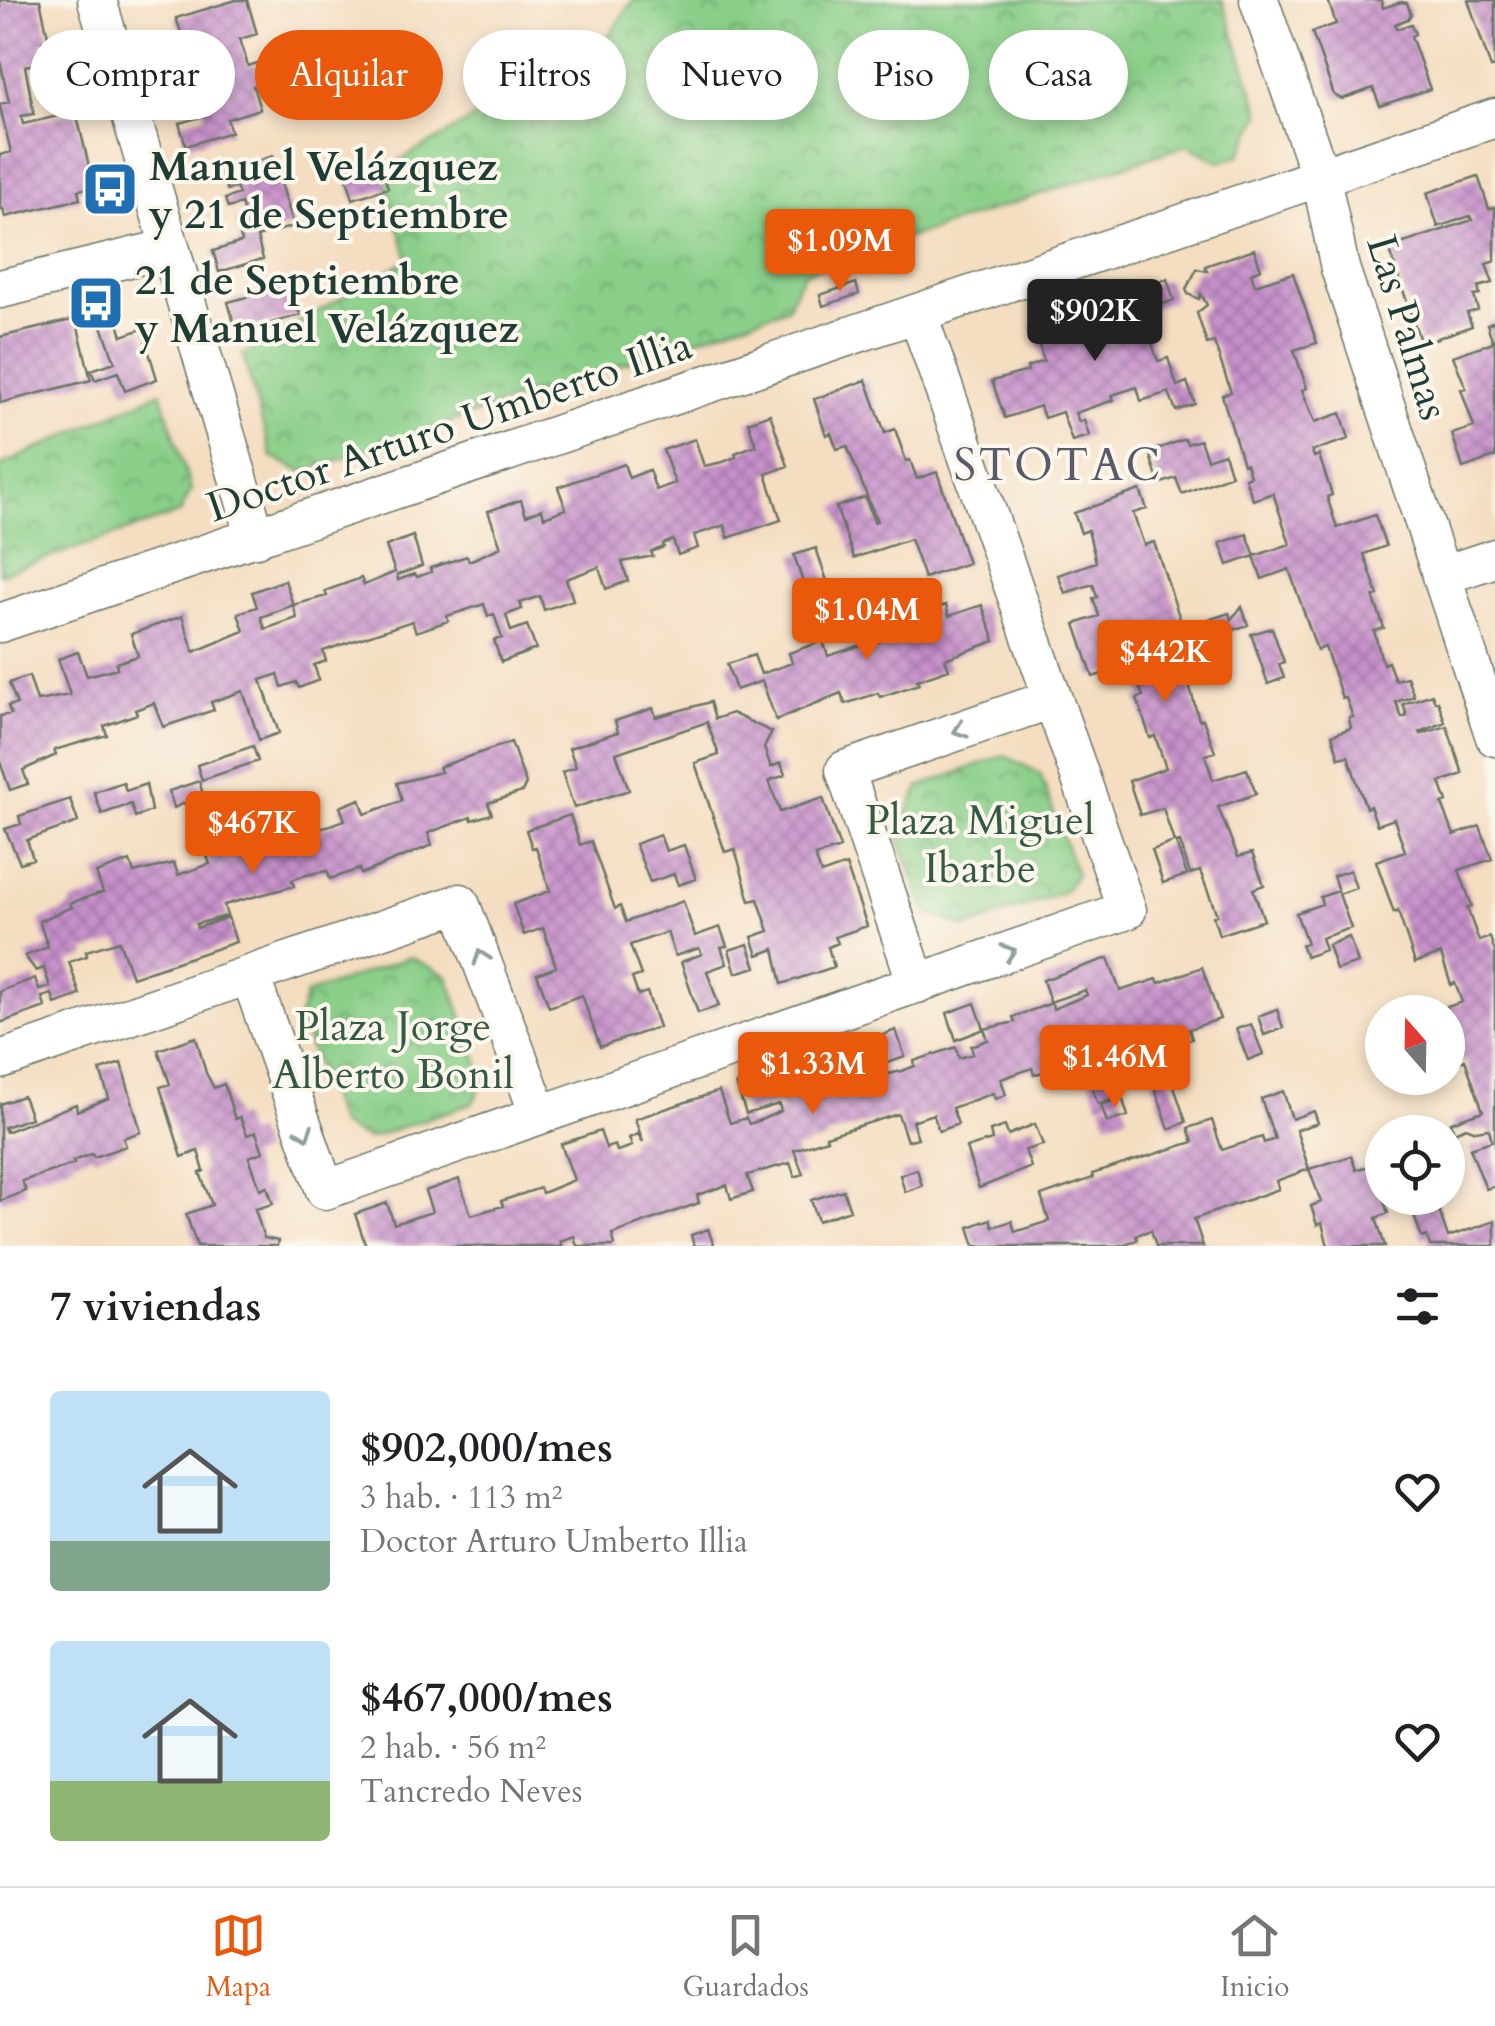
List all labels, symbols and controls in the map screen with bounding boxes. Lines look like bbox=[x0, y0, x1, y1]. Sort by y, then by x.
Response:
chip: Comprar bbox=[30, 30, 235, 120]
chip: Alquilar bbox=[255, 30, 443, 120]
chip: Filtros bbox=[463, 30, 626, 120]
chip: Nuevo bbox=[646, 30, 818, 120]
chip: Piso bbox=[838, 30, 969, 120]
chip: Casa bbox=[989, 30, 1128, 120]
place label: Manuel Velázquez y 21 de Septiembre bbox=[148, 138, 509, 243]
bus stop icon: Manuel Velázquez y 21 de Septiembre bbox=[80, 159, 140, 219]
pin: $1.09M bbox=[759, 209, 921, 294]
text: $1.09M bbox=[787, 219, 893, 263]
street label: Las Palmas bbox=[1352, 228, 1463, 427]
place label: 21 de Septiembre y Manuel Velázquez bbox=[134, 252, 520, 357]
bus stop icon: 21 de Septiembre y Manuel Velázquez bbox=[66, 273, 126, 333]
pin: $902K bbox=[1025, 279, 1165, 364]
text: $902K bbox=[1049, 289, 1141, 333]
street label: Doctor Arturo Umberto Illia bbox=[200, 317, 699, 536]
district label: STOTAC bbox=[954, 435, 1162, 496]
pin: $1.04M bbox=[786, 578, 948, 663]
text: $1.04M bbox=[814, 588, 920, 632]
pin: $442K bbox=[1095, 620, 1235, 705]
text: $442K bbox=[1119, 630, 1211, 674]
one-way arrow bbox=[953, 719, 970, 739]
pin: $467K bbox=[183, 791, 323, 876]
park label: Plaza Miguel Ibarbe bbox=[865, 792, 1095, 897]
text: $467K bbox=[207, 801, 299, 845]
one-way arrow bbox=[999, 943, 1016, 963]
one-way arrow bbox=[472, 950, 493, 967]
north arrow bbox=[1365, 995, 1465, 1095]
map controls bbox=[1365, 995, 1465, 1215]
park label: Plaza Jorge Alberto Bonil bbox=[272, 998, 514, 1103]
pin: $1.46M bbox=[1034, 1025, 1196, 1110]
pin: $1.33M bbox=[732, 1032, 894, 1117]
text: $1.46M bbox=[1062, 1035, 1168, 1079]
text: $1.33M bbox=[760, 1042, 866, 1086]
button: locate bbox=[1365, 1115, 1465, 1215]
one-way arrow bbox=[294, 1124, 314, 1141]
text: 7 viviendas bbox=[50, 1278, 261, 1335]
icon: filters bbox=[1390, 1279, 1445, 1334]
text: $902,000/mes bbox=[360, 1419, 613, 1476]
icon: home bbox=[130, 1431, 250, 1551]
icon: heart bbox=[1390, 1464, 1445, 1519]
text: 3 hab. · 113 m² bbox=[360, 1476, 563, 1520]
text: Doctor Arturo Umberto Illia bbox=[360, 1520, 748, 1564]
text: $467,000/mes bbox=[360, 1669, 613, 1726]
icon: home bbox=[130, 1681, 250, 1801]
icon: heart bbox=[1390, 1714, 1445, 1769]
text: 2 hab. · 56 m² bbox=[360, 1726, 546, 1770]
text: Tancredo Neves bbox=[360, 1770, 582, 1814]
tab: Mapa bbox=[206, 1908, 271, 2006]
tab: Guardados bbox=[683, 1908, 809, 2006]
tab: Inicio bbox=[1220, 1908, 1289, 2006]

